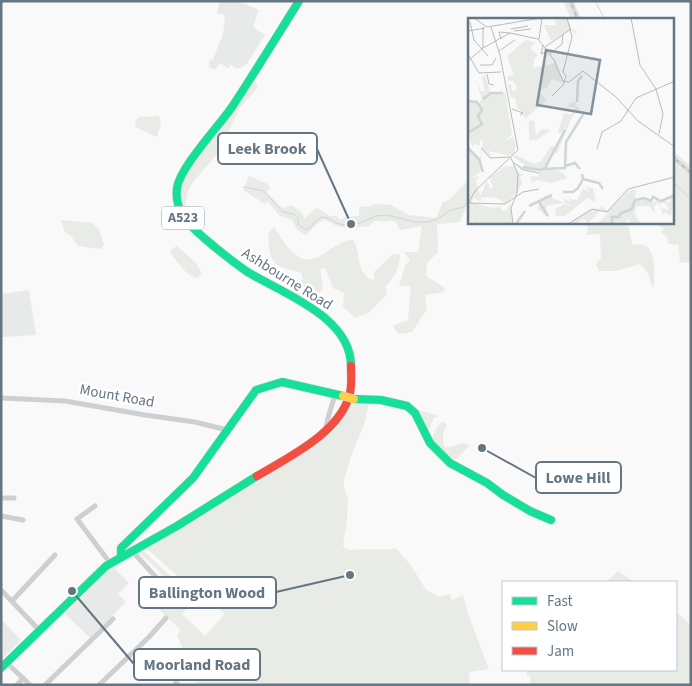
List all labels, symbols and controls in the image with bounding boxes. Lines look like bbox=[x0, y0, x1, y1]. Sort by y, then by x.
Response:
inset map bbox=[468, 18, 674, 224]
callout: Leek Brook bbox=[218, 133, 317, 164]
text: Leek Brook bbox=[227, 138, 307, 160]
road number: A523 bbox=[162, 207, 204, 230]
street label: Ashbourne Road bbox=[238, 243, 336, 315]
street label: Mount Road bbox=[78, 379, 156, 413]
callout: Lowe Hill bbox=[536, 462, 621, 493]
text: Lowe Hill bbox=[546, 467, 611, 489]
callout: Ballington Wood bbox=[139, 577, 276, 608]
legend bbox=[502, 581, 677, 671]
text: Ballington Wood bbox=[149, 582, 265, 604]
text: Fast bbox=[547, 591, 573, 612]
text: Slow bbox=[547, 616, 578, 637]
text: Jam bbox=[547, 641, 574, 662]
callout: Moorland Road bbox=[134, 649, 260, 680]
text: Moorland Road bbox=[144, 654, 250, 676]

